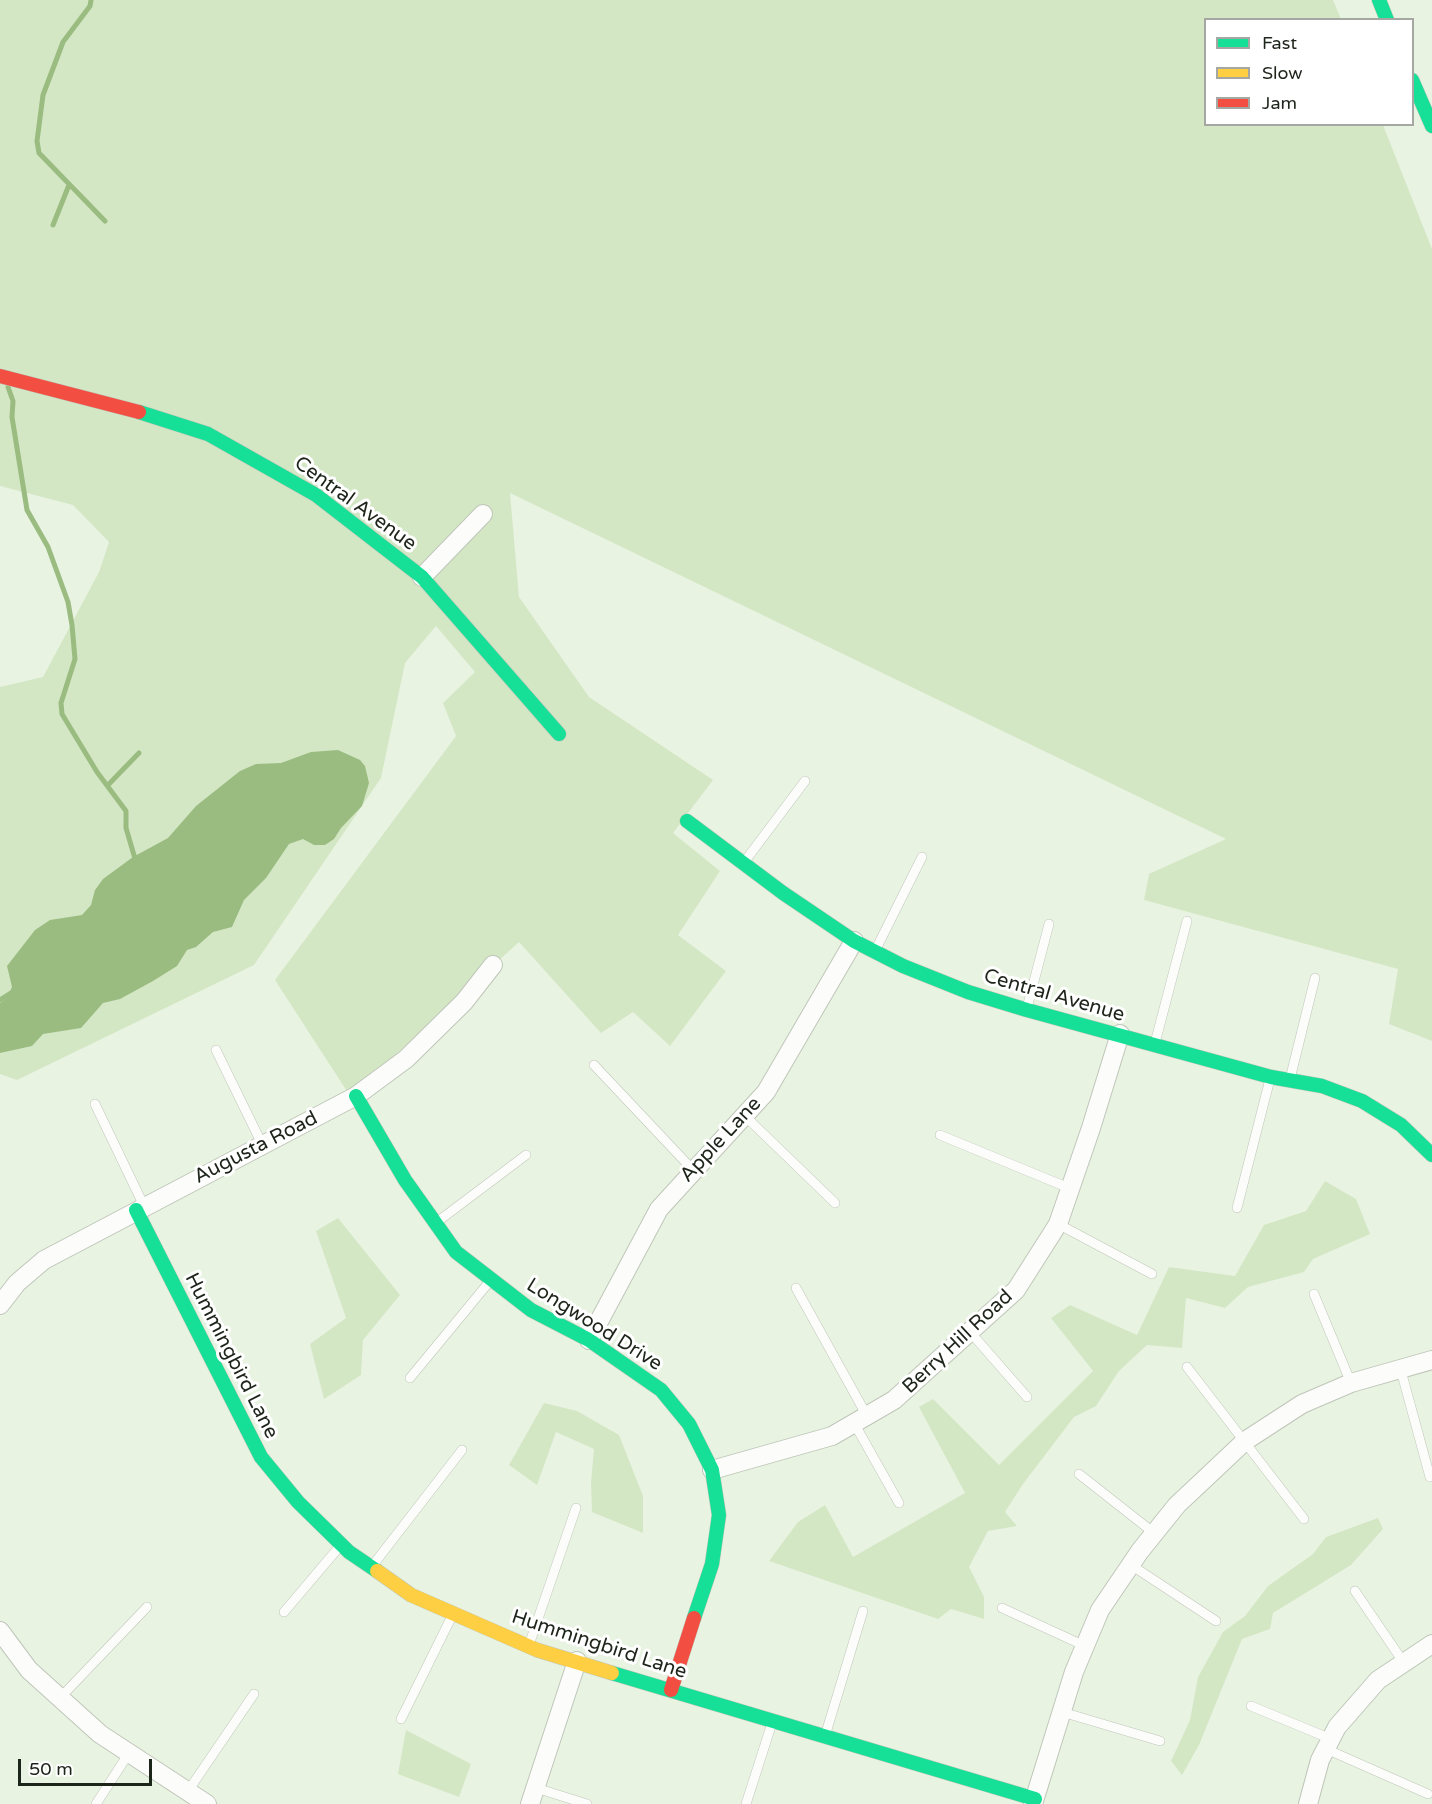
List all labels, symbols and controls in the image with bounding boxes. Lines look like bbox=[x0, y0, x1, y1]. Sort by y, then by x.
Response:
legend bbox=[1204, 18, 1414, 126]
text: Fast bbox=[1262, 32, 1297, 54]
text: Slow bbox=[1262, 62, 1303, 84]
text: Jam bbox=[1262, 92, 1297, 114]
street label: Central Avenue bbox=[289, 452, 421, 556]
street label: Central Avenue bbox=[981, 964, 1127, 1028]
street label: Apple Lane bbox=[675, 1092, 767, 1188]
street label: Augusta Road bbox=[190, 1107, 322, 1189]
street label: Hummingbird Lane bbox=[179, 1269, 283, 1443]
street label: Longwood Drive bbox=[522, 1274, 666, 1376]
street label: Berry Hill Road bbox=[898, 1285, 1018, 1399]
street label: Hummingbird Lane bbox=[508, 1605, 690, 1685]
scale bar bbox=[21, 1747, 154, 1785]
text: 50 m bbox=[29, 1758, 73, 1780]

